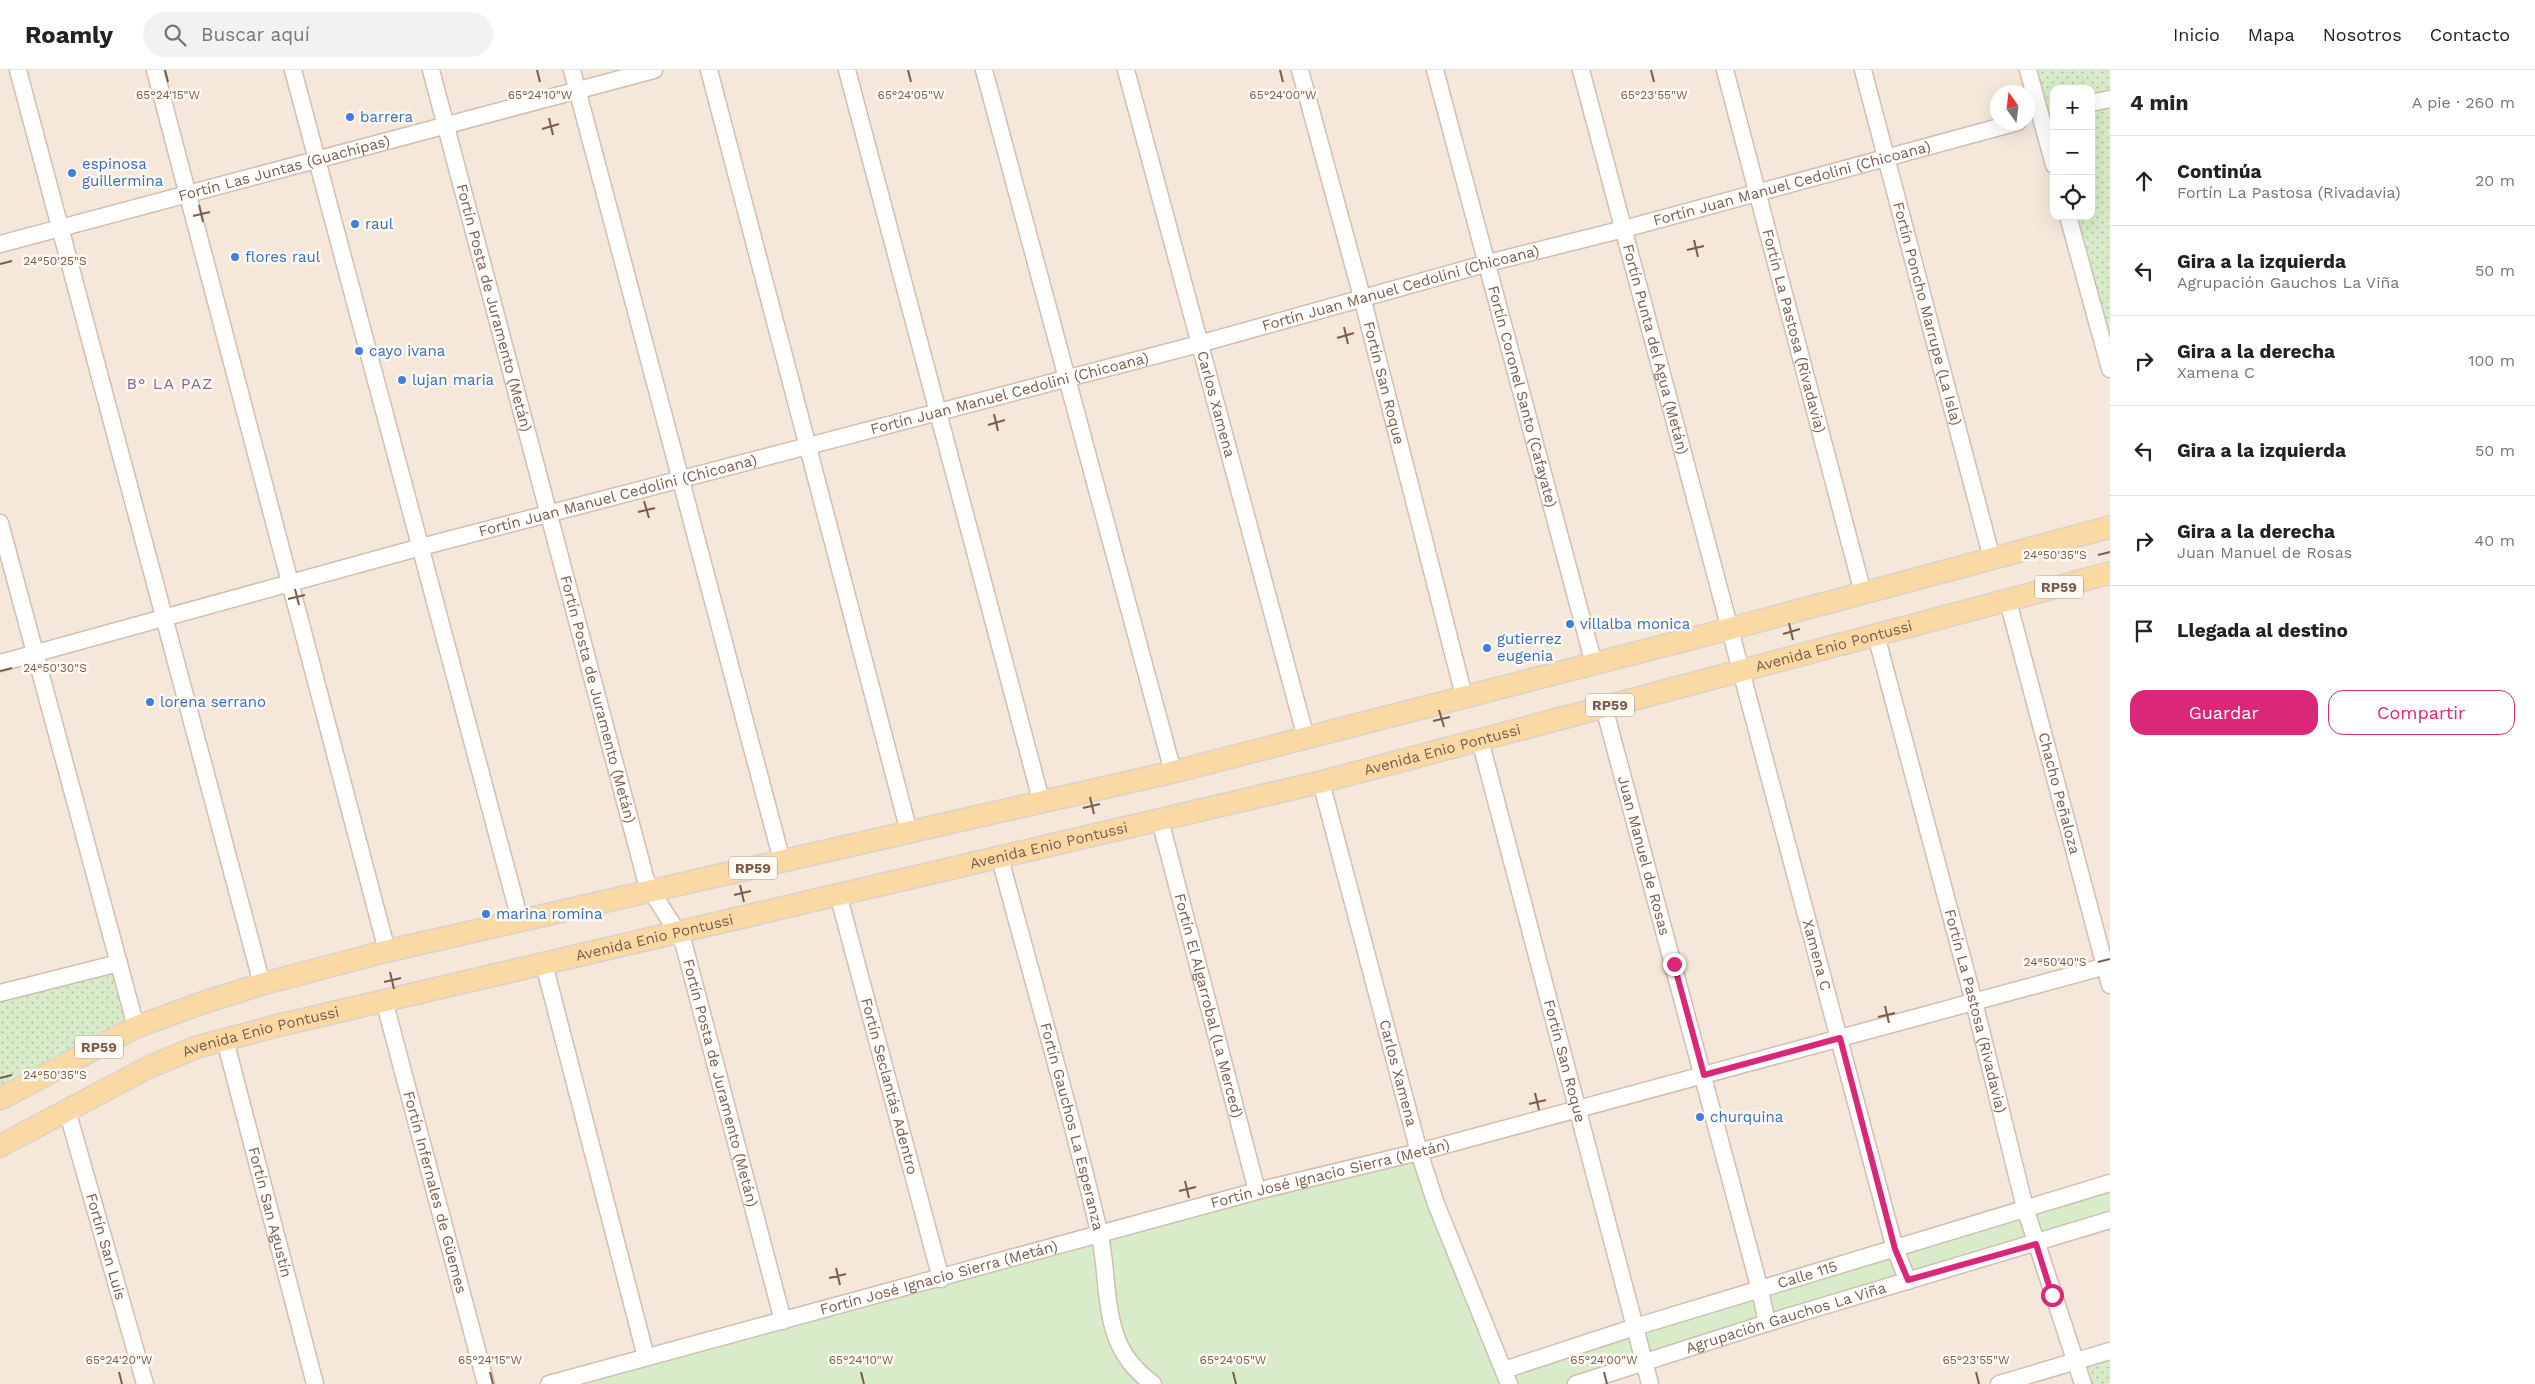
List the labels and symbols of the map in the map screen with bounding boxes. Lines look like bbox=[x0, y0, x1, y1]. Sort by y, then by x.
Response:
north arrow bbox=[1990, 85, 2035, 130]
text: 65°24'15"W bbox=[136, 88, 200, 102]
text: 65°24'10"W bbox=[508, 88, 573, 102]
text: 65°24'05"W bbox=[878, 88, 945, 102]
text: 65°24'00"W bbox=[1249, 88, 1317, 102]
text: 65°23'55"W bbox=[1621, 88, 1688, 102]
place label: barrera bbox=[360, 108, 413, 126]
marker: barrera bbox=[344, 111, 356, 123]
street label: Fortín Las Juntas (Guachipas) bbox=[176, 132, 392, 205]
street label: Fortín Juan Manuel Cedolini (Chicoana) bbox=[1651, 137, 1933, 230]
place label: espinosa guillermina bbox=[82, 155, 164, 190]
marker: espinosa guillermina bbox=[66, 167, 78, 179]
street label: Fortín Posta de Juramento (Metán) bbox=[453, 182, 536, 434]
street label: Fortín Poncho Marrupe (La Isla) bbox=[1889, 200, 1965, 427]
place label: raul bbox=[365, 215, 394, 233]
marker: raul bbox=[349, 218, 361, 230]
street label: Fortín La Pastosa (Rivadavia) bbox=[1758, 227, 1829, 435]
street label: Fortín Juan Manuel Cedolini (Chicoana) bbox=[1260, 242, 1541, 335]
street label: Fortín Punta del Agua (Metán) bbox=[1619, 242, 1692, 456]
place label: flores raul bbox=[245, 248, 321, 266]
marker: flores raul bbox=[229, 251, 241, 263]
text: 24°50'25"S bbox=[23, 254, 87, 268]
street label: Fortín Coronel Santo (Cafayate) bbox=[1484, 284, 1561, 509]
street label: Fortín San Roque bbox=[1360, 320, 1408, 446]
place label: cayo ivana bbox=[369, 342, 446, 360]
marker: cayo ivana bbox=[353, 345, 365, 357]
street label: Fortín Juan Manuel Cedolini (Chicoana) bbox=[869, 349, 1151, 438]
street label: Carlos Xamena bbox=[1193, 349, 1239, 460]
place label: lujan maria bbox=[412, 371, 495, 389]
district label: B° LA PAZ bbox=[127, 374, 213, 393]
marker: lujan maria bbox=[396, 374, 408, 386]
street label: Fortín Juan Manuel Cedolini (Chicoana) bbox=[477, 451, 759, 541]
text: 24°50'35"S bbox=[2023, 548, 2087, 562]
street label: Fortín Posta de Juramento (Metán) bbox=[556, 573, 639, 825]
road number: RP59 bbox=[2035, 576, 2083, 598]
place label: villalba monica bbox=[1580, 615, 1691, 633]
street label: Avenida Enio Pontussi bbox=[1753, 617, 1914, 676]
marker: villalba monica bbox=[1564, 618, 1576, 630]
place label: gutierrez eugenia bbox=[1497, 630, 1562, 665]
marker: gutierrez eugenia bbox=[1481, 642, 1493, 654]
text: 24°50'30"S bbox=[23, 661, 87, 675]
place label: lorena serrano bbox=[160, 693, 266, 711]
road number: RP59 bbox=[1586, 694, 1634, 716]
marker: lorena serrano bbox=[144, 696, 156, 708]
street label: Avenida Enio Pontussi bbox=[1362, 720, 1523, 779]
street label: Chacho Peñaloza bbox=[2034, 730, 2084, 857]
street label: Juan Manuel de Rosas bbox=[1614, 774, 1674, 938]
street label: Avenida Enio Pontussi bbox=[968, 818, 1129, 873]
road number: RP59 bbox=[729, 856, 777, 880]
street label: Fortín El Algarrobal (La Merced) bbox=[1171, 892, 1247, 1120]
place label: marina romina bbox=[496, 905, 603, 923]
street label: Fortín La Pastosa (Rivadavia) bbox=[1941, 907, 2010, 1115]
marker: marina romina bbox=[480, 908, 492, 920]
street label: Avenida Enio Pontussi bbox=[574, 911, 735, 965]
street label: Xamena C bbox=[1799, 917, 1835, 993]
route end bbox=[1663, 953, 1686, 976]
text: 24°50'40"S bbox=[2024, 955, 2086, 969]
street label: Fortín Posta de Juramento (Metán) bbox=[679, 957, 762, 1209]
street label: Fortín Seclantás Adentro bbox=[857, 996, 922, 1177]
street label: Fortín San Roque bbox=[1540, 998, 1590, 1124]
street label: Avenida Enio Pontussi bbox=[179, 1003, 341, 1061]
street label: Carlos Xamena bbox=[1375, 1018, 1421, 1129]
street label: Fortín Gauchos La Esperanza bbox=[1036, 1020, 1107, 1233]
road number: RP59 bbox=[75, 1036, 123, 1059]
text: 24°50'35"S bbox=[23, 1068, 87, 1082]
street label: Fortín Infernales de Güemes bbox=[400, 1089, 471, 1296]
place label: churquina bbox=[1710, 1108, 1784, 1126]
marker: churquina bbox=[1694, 1111, 1706, 1123]
street label: Fortín José Ignacio Sierra (Metán) bbox=[1209, 1135, 1452, 1212]
street label: Fortín San Agustín bbox=[244, 1145, 296, 1279]
street label: Fortín San Luis bbox=[82, 1191, 130, 1302]
street label: Fortín José Ignacio Sierra (Metán) bbox=[818, 1237, 1060, 1319]
street label: Calle 115 bbox=[1775, 1257, 1840, 1292]
street label: Agrupación Gauchos La Viña bbox=[1683, 1279, 1889, 1357]
route start bbox=[2041, 1284, 2064, 1307]
text: 65°24'20"W bbox=[86, 1353, 153, 1367]
text: 65°24'15"W bbox=[458, 1353, 522, 1367]
text: 65°24'10"W bbox=[829, 1353, 894, 1367]
text: 65°24'05"W bbox=[1200, 1353, 1267, 1367]
text: 65°24'00"W bbox=[1570, 1353, 1638, 1367]
text: 65°23'55"W bbox=[1943, 1353, 2010, 1367]

